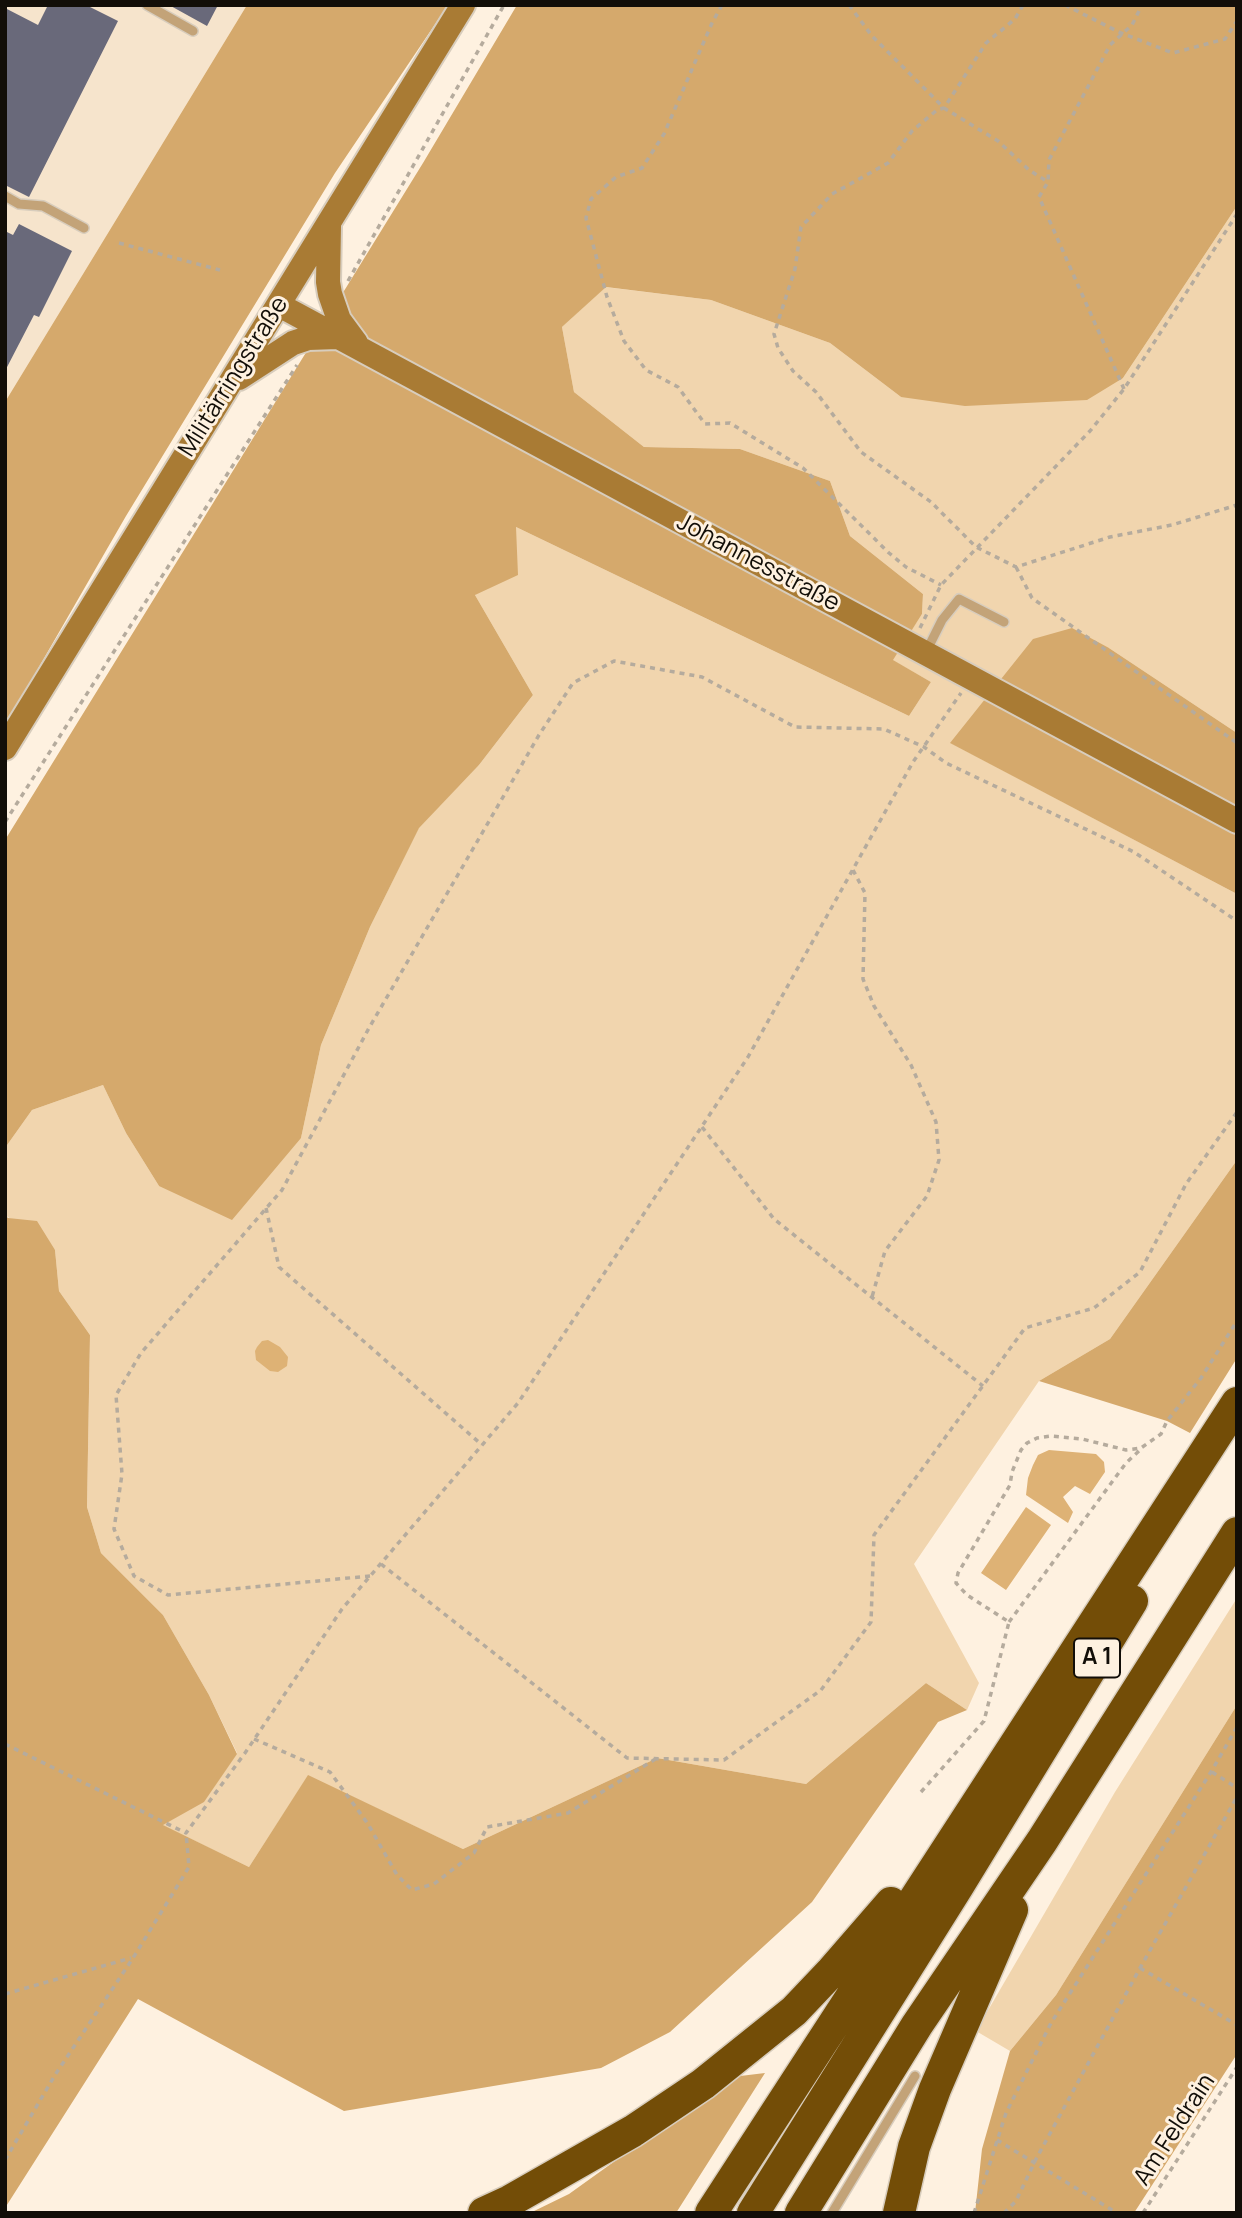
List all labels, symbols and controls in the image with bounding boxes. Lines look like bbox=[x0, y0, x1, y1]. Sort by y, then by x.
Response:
street label: Militärringstraße bbox=[173, 292, 295, 462]
street label: Johannesstraße bbox=[672, 508, 844, 618]
road number: A 1 bbox=[1074, 1638, 1120, 1678]
street label: Am Feldrain bbox=[1128, 2069, 1222, 2191]

